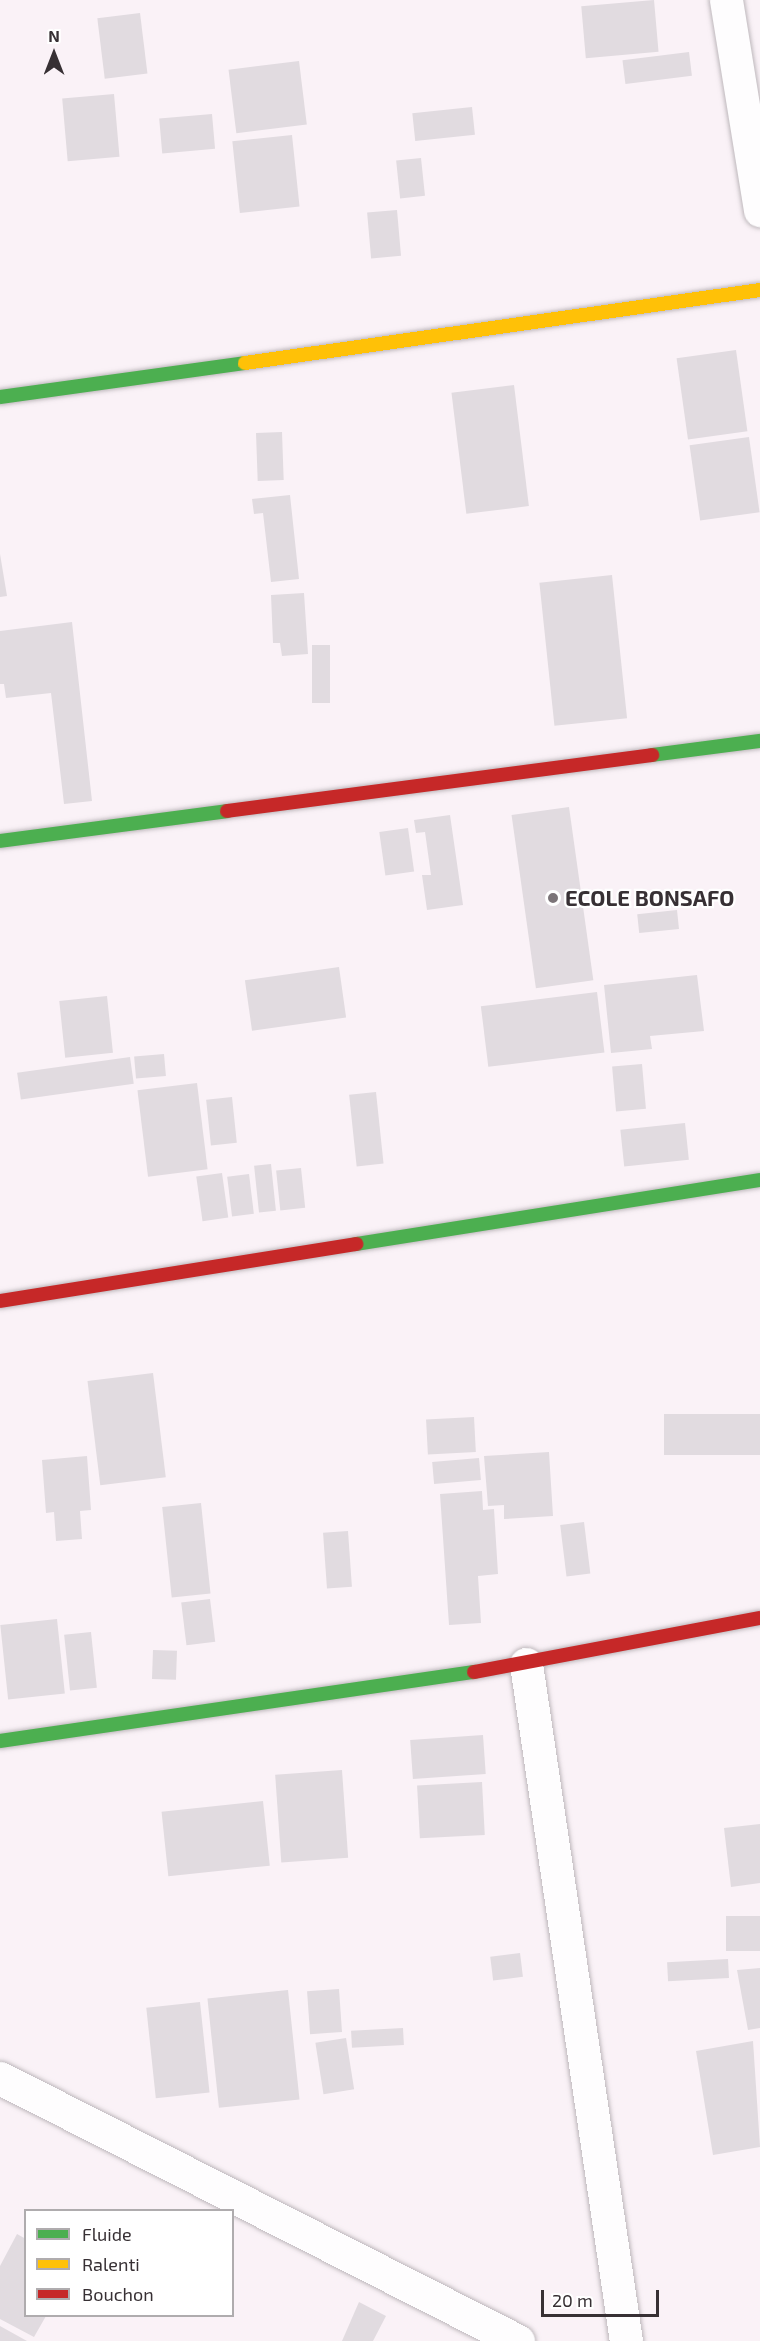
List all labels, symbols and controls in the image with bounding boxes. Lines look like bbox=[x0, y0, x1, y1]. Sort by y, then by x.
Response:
north arrow bbox=[24, 24, 84, 84]
text: N bbox=[48, 26, 60, 45]
place label: ECOLE BONSAFO bbox=[565, 885, 734, 911]
marker: ECOLE BONSAFO bbox=[546, 891, 560, 905]
legend bbox=[24, 2209, 234, 2317]
text: Fluide bbox=[82, 2223, 132, 2245]
text: Ralenti bbox=[82, 2253, 140, 2275]
scale bar bbox=[544, 2278, 662, 2316]
text: Bouchon bbox=[82, 2283, 154, 2305]
text: 20 m bbox=[552, 2289, 593, 2311]

